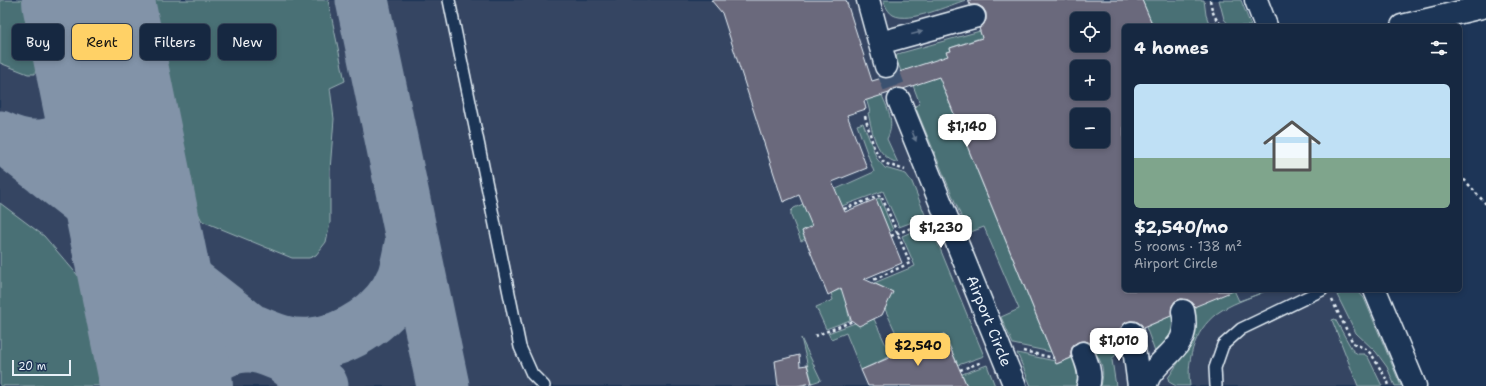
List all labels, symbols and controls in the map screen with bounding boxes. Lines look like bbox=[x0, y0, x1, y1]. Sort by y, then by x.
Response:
map controls bbox=[1070, 12, 1110, 148]
button: locate bbox=[1070, 12, 1110, 52]
chip: Buy bbox=[12, 24, 64, 60]
chip: Rent bbox=[72, 24, 132, 60]
chip: Filters bbox=[140, 24, 210, 60]
chip: New bbox=[218, 24, 276, 60]
one-way arrow bbox=[911, 30, 923, 36]
text: 4 homes bbox=[1134, 37, 1209, 59]
icon: filters bbox=[1428, 37, 1450, 59]
button: + bbox=[1070, 60, 1110, 100]
button: − bbox=[1070, 108, 1110, 148]
icon: home bbox=[1256, 110, 1328, 182]
pin: $1,140 bbox=[934, 114, 1000, 148]
text: $1,140 bbox=[947, 118, 987, 135]
one-way arrow bbox=[911, 130, 917, 142]
pin: $1,230 bbox=[908, 215, 974, 249]
text: $2,540/mo bbox=[1134, 216, 1228, 238]
text: $1,230 bbox=[919, 219, 963, 236]
text: 5 rooms · 138 m² bbox=[1134, 238, 1242, 255]
text: Airport Circle bbox=[1134, 255, 1218, 272]
street label: Airport Circle bbox=[962, 272, 1016, 370]
pin: $1,010 bbox=[1086, 328, 1152, 362]
text: $1,010 bbox=[1099, 332, 1139, 349]
pin: $2,540 bbox=[885, 333, 951, 367]
text: $2,540 bbox=[894, 337, 942, 354]
scale bar bbox=[12, 358, 71, 377]
text: 20 m bbox=[18, 359, 46, 374]

